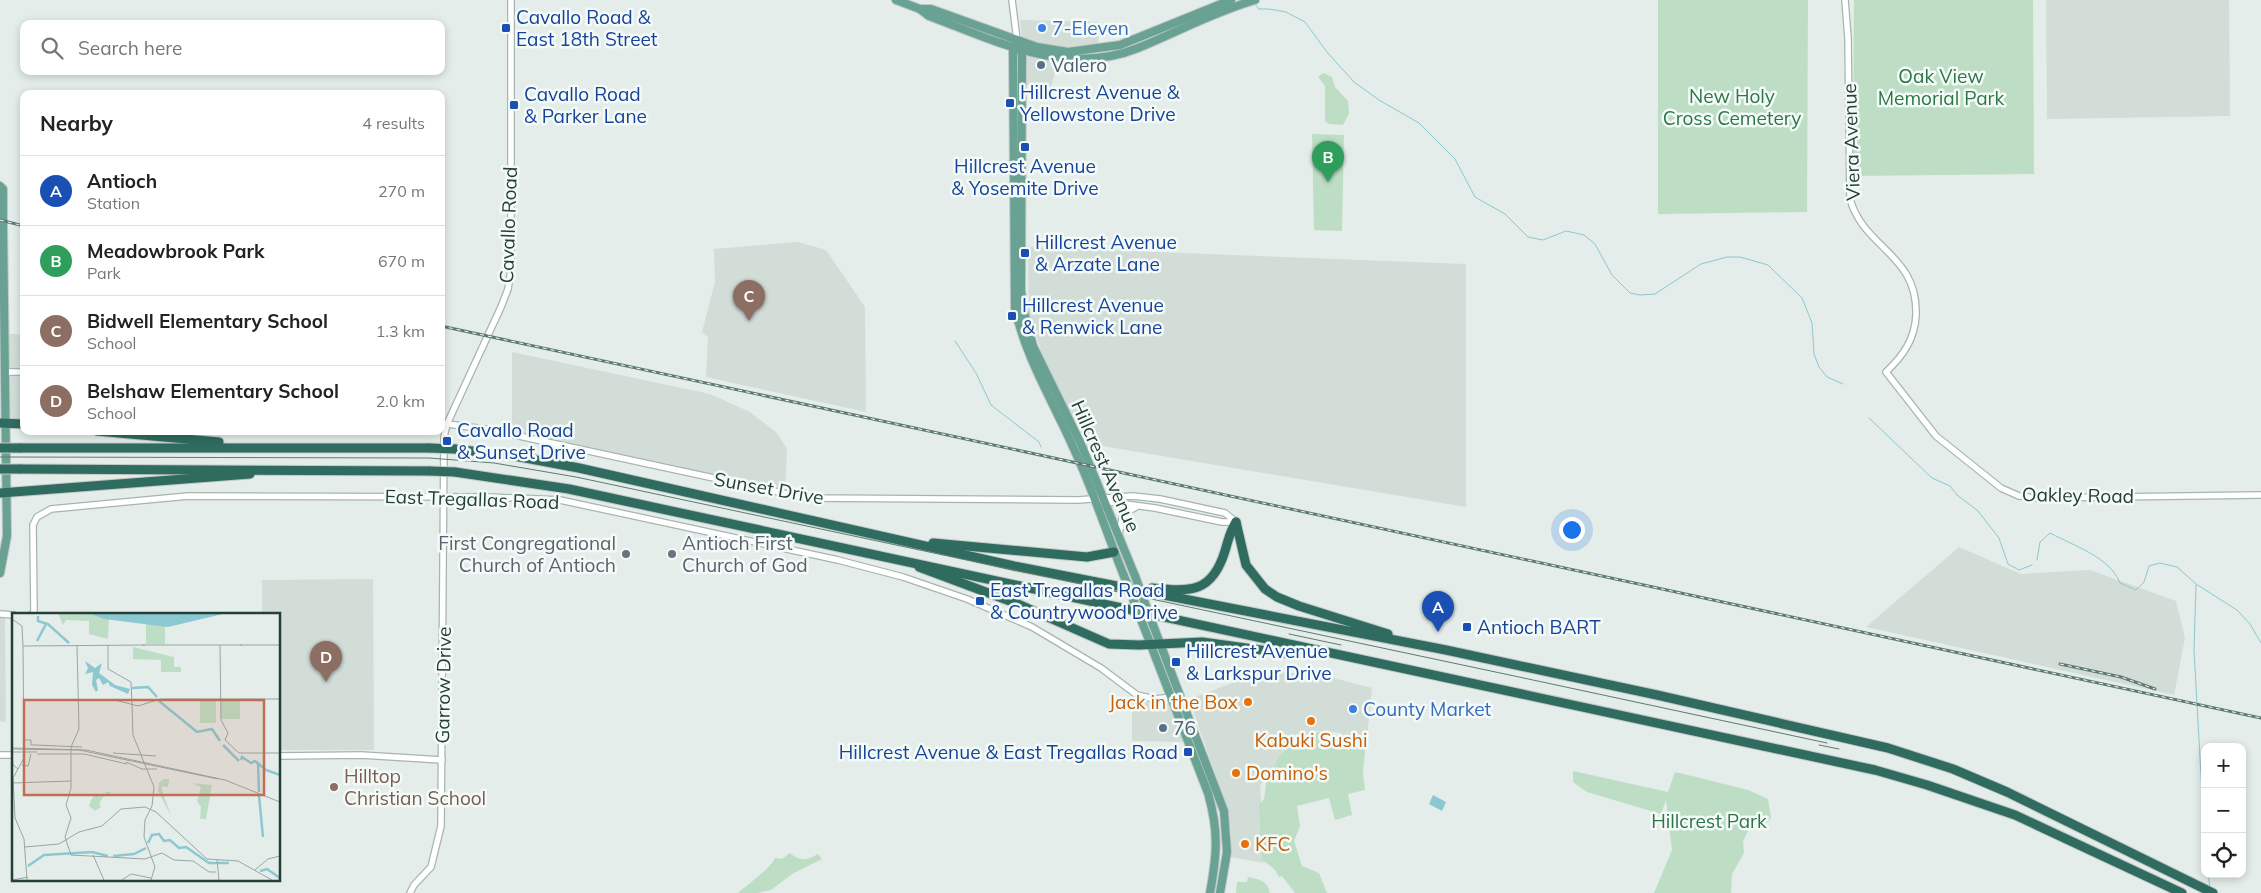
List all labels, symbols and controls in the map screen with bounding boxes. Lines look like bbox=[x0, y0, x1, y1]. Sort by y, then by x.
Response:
place label: Cavallo Road & East 18th Street bbox=[516, 5, 658, 51]
place label: 7-Eleven bbox=[1052, 16, 1129, 40]
search box bbox=[20, 20, 445, 75]
marker: Cavallo Road & East 18th Street bbox=[500, 22, 512, 34]
marker: 7-Eleven bbox=[1036, 22, 1048, 34]
icon: search bbox=[38, 34, 66, 62]
text: Search here bbox=[78, 36, 182, 60]
place label: Valero bbox=[1051, 53, 1107, 77]
marker: Valero bbox=[1035, 59, 1047, 71]
park label: Oak View Memorial Park bbox=[1878, 64, 2004, 110]
place label: Hillcrest Avenue & Yellowstone Drive bbox=[1019, 80, 1181, 126]
place label: Cavallo Road & Parker Lane bbox=[524, 82, 647, 128]
street label: Viera Avenue bbox=[1837, 83, 1865, 201]
park label: New Holy Cross Cemetery bbox=[1663, 84, 1801, 130]
marker: Hillcrest Avenue & Yellowstone Drive bbox=[1004, 97, 1016, 109]
marker: Cavallo Road & Parker Lane bbox=[508, 99, 520, 111]
text: Nearby bbox=[40, 110, 113, 136]
text: 4 results bbox=[362, 113, 425, 133]
marker: Hillcrest Avenue & Yosemite Drive bbox=[1019, 141, 1031, 153]
pin: B bbox=[1312, 141, 1344, 182]
place label: Hillcrest Avenue & Yosemite Drive bbox=[951, 154, 1099, 200]
street label: Cavallo Road bbox=[494, 166, 522, 284]
text: Antioch bbox=[87, 169, 157, 193]
text: A bbox=[50, 181, 62, 201]
text: 270 m bbox=[378, 181, 425, 201]
text: Station bbox=[87, 193, 140, 213]
place label: Hillcrest Avenue & Arzate Lane bbox=[1035, 230, 1177, 276]
text: Meadowbrook Park bbox=[87, 239, 265, 263]
marker: Hillcrest Avenue & Arzate Lane bbox=[1019, 247, 1031, 259]
text: B bbox=[50, 251, 62, 271]
text: 670 m bbox=[378, 251, 425, 271]
text: Park bbox=[87, 263, 121, 283]
pin: C bbox=[733, 280, 765, 321]
place label: Hillcrest Avenue & Renwick Lane bbox=[1022, 293, 1164, 339]
text: Bidwell Elementary School bbox=[87, 309, 328, 333]
marker: Hillcrest Avenue & Renwick Lane bbox=[1006, 310, 1018, 322]
text: C bbox=[51, 321, 61, 341]
text: 1.3 km bbox=[376, 321, 425, 341]
text: School bbox=[87, 333, 136, 353]
text: Belshaw Elementary School bbox=[87, 379, 339, 403]
text: D bbox=[50, 391, 62, 411]
text: 2.0 km bbox=[376, 391, 425, 411]
street label: Hillcrest Avenue bbox=[1066, 396, 1146, 536]
text: School bbox=[87, 403, 136, 423]
place label: Cavallo Road & Sunset Drive bbox=[457, 418, 586, 464]
marker: Cavallo Road & Sunset Drive bbox=[441, 435, 453, 447]
street label: Sunset Drive bbox=[712, 467, 826, 509]
street label: Oakley Road bbox=[2022, 482, 2134, 508]
street label: East Tregallas Road bbox=[384, 484, 560, 514]
your location bbox=[1559, 517, 1585, 543]
place label: First Congregational Church of Antioch bbox=[438, 531, 616, 577]
place label: Antioch First Church of God bbox=[682, 531, 808, 577]
marker: First Congregational Church of Antioch bbox=[620, 548, 632, 560]
marker: Antioch First Church of God bbox=[666, 548, 678, 560]
place label: East Tregallas Road & Countrywood Drive bbox=[990, 578, 1178, 624]
pin: A bbox=[1422, 591, 1454, 632]
marker: East Tregallas Road & Countrywood Drive bbox=[974, 595, 986, 607]
inset map bbox=[12, 613, 280, 880]
place label: Antioch BART bbox=[1477, 615, 1601, 639]
marker: Antioch BART bbox=[1461, 621, 1473, 633]
street label: Garrow Drive bbox=[430, 626, 456, 744]
place label: Hillcrest Avenue & Larkspur Drive bbox=[1186, 639, 1332, 685]
pin: D bbox=[310, 641, 342, 682]
marker: Hillcrest Avenue & Larkspur Drive bbox=[1170, 656, 1182, 668]
place label: Jack in the Box bbox=[1109, 690, 1238, 714]
marker: Jack in the Box bbox=[1242, 696, 1254, 708]
place label: County Market bbox=[1363, 697, 1492, 721]
marker: County Market bbox=[1347, 703, 1359, 715]
marker: Kabuki Sushi bbox=[1305, 715, 1317, 727]
place label: 76 bbox=[1173, 716, 1196, 740]
marker: 76 bbox=[1157, 722, 1169, 734]
place label: Kabuki Sushi bbox=[1255, 728, 1367, 752]
place label: Hillcrest Avenue & East Tregallas Road bbox=[839, 740, 1178, 764]
map controls bbox=[2201, 743, 2246, 878]
button: + bbox=[2201, 743, 2246, 788]
marker: Hillcrest Avenue & East Tregallas Road bbox=[1182, 746, 1194, 758]
place label: Domino's bbox=[1246, 761, 1328, 785]
place label: Hilltop Christian School bbox=[344, 764, 486, 810]
marker: Domino's bbox=[1230, 767, 1242, 779]
marker: Hilltop Christian School bbox=[328, 781, 340, 793]
button: − bbox=[2201, 788, 2246, 833]
park label: Hillcrest Park bbox=[1651, 809, 1767, 833]
place label: KFC bbox=[1255, 832, 1290, 856]
button: locate bbox=[2201, 833, 2246, 878]
marker: KFC bbox=[1239, 838, 1251, 850]

